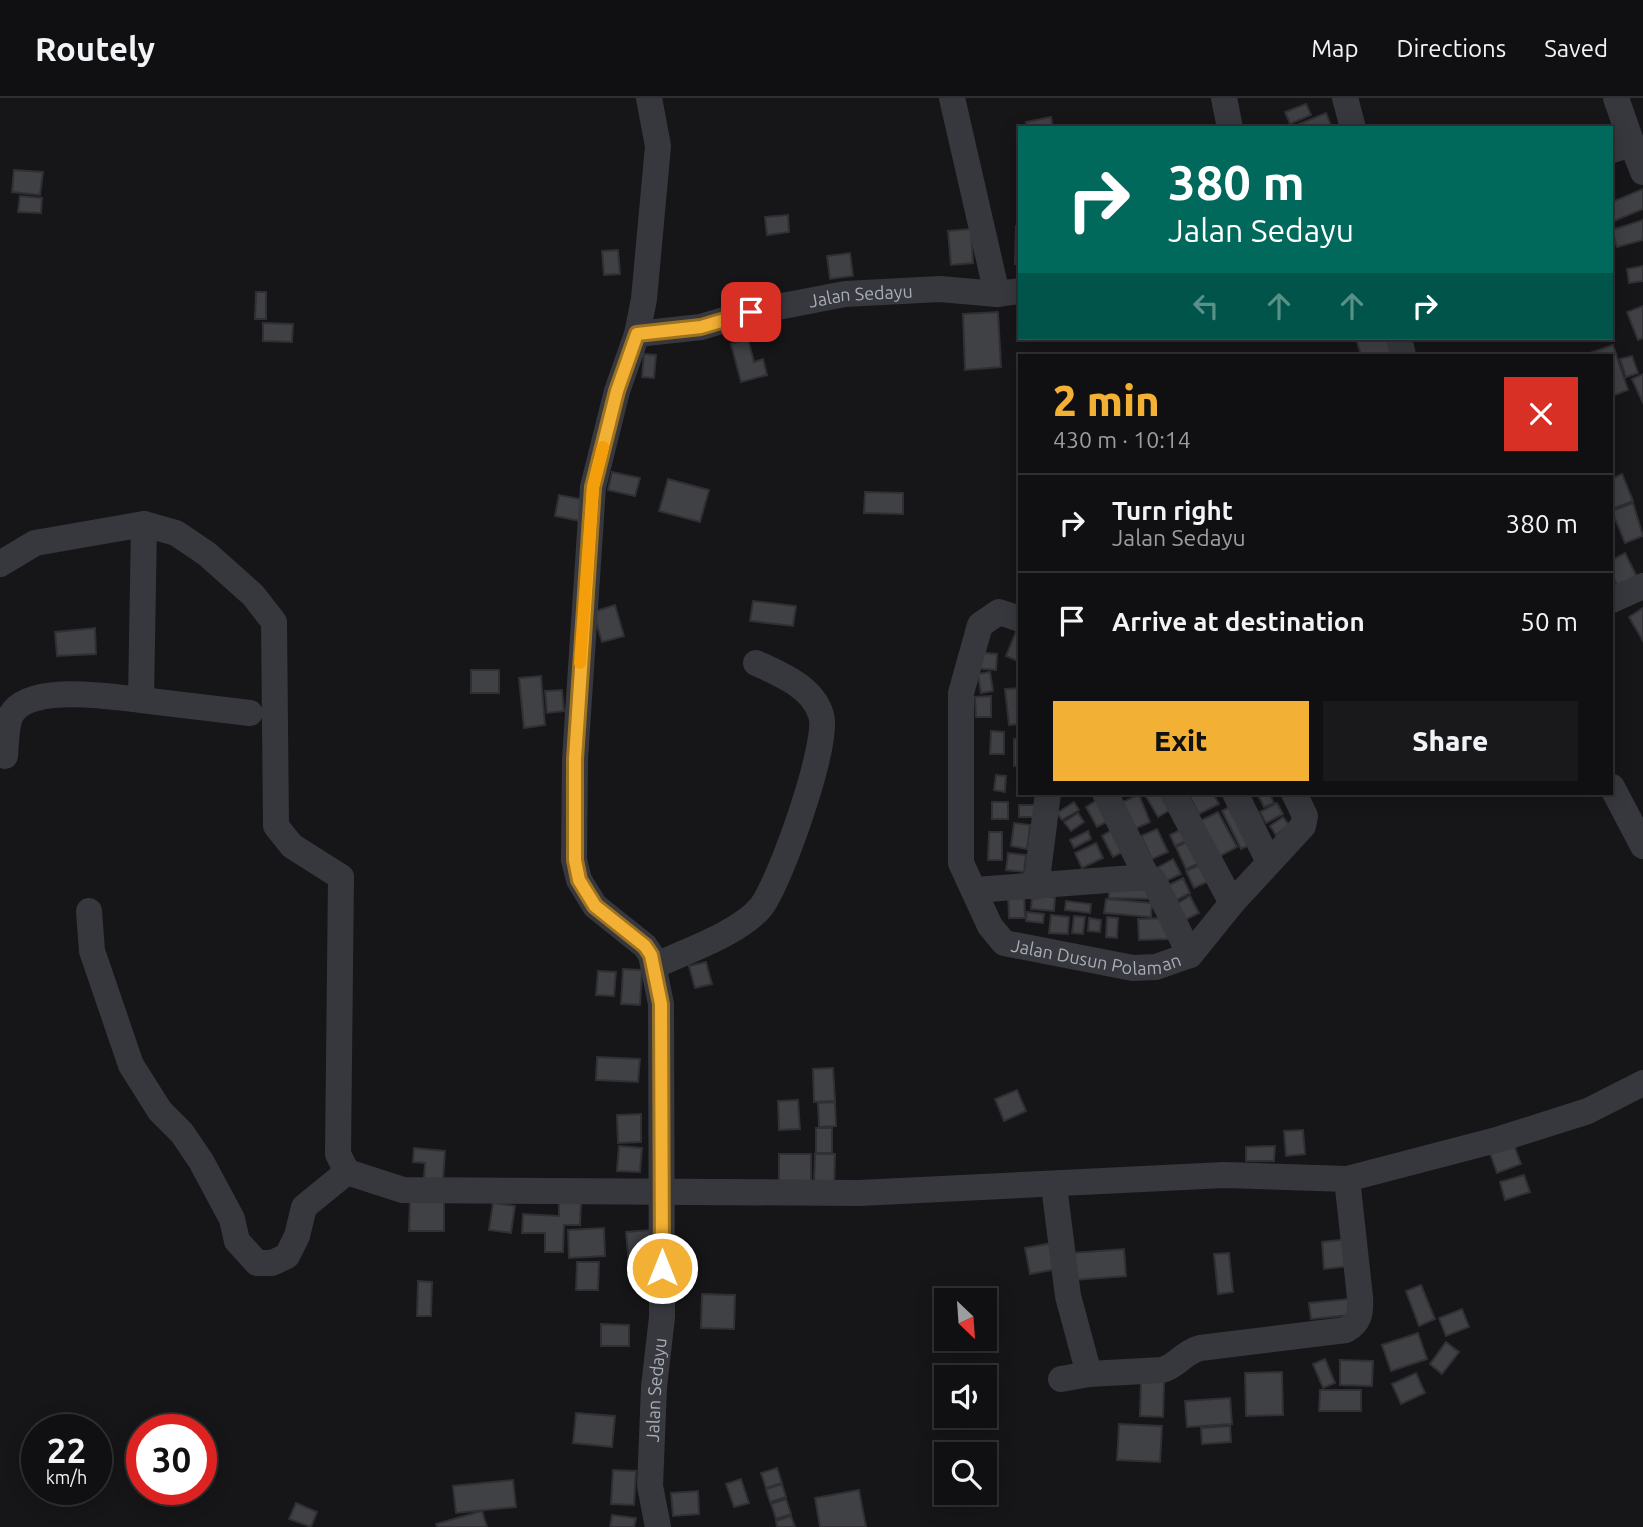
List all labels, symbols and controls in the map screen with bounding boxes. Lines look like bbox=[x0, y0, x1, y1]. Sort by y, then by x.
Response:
text: Routely bbox=[35, 30, 155, 67]
text: Map bbox=[1311, 35, 1358, 62]
text: Directions bbox=[1396, 35, 1506, 62]
text: Saved bbox=[1544, 35, 1608, 62]
icon: right bbox=[1053, 154, 1144, 245]
text: 380 m bbox=[1168, 154, 1305, 209]
text: Jalan Sedayu bbox=[1168, 212, 1354, 248]
street label: Jalan Sedayu bbox=[807, 280, 913, 311]
pin bbox=[721, 282, 781, 342]
icon: left bbox=[1187, 287, 1225, 325]
icon: ahead bbox=[1260, 287, 1298, 325]
icon: ahead bbox=[1333, 287, 1371, 325]
icon: right bbox=[1406, 287, 1444, 325]
icon: arrive bbox=[732, 293, 770, 331]
text: 2 min bbox=[1053, 377, 1160, 424]
button: close bbox=[1504, 377, 1578, 451]
text: 430 m · 10:14 bbox=[1053, 427, 1191, 452]
text: Turn right bbox=[1112, 496, 1233, 525]
icon: right bbox=[1053, 504, 1091, 542]
text: 380 m bbox=[1506, 509, 1578, 538]
text: Jalan Sedayu bbox=[1112, 525, 1246, 550]
icon: arrive bbox=[1053, 602, 1091, 640]
text: Arrive at destination bbox=[1112, 607, 1365, 636]
text: 50 m bbox=[1520, 607, 1578, 636]
button: Exit bbox=[1053, 701, 1309, 781]
button: Share bbox=[1323, 701, 1578, 781]
street label: Jalan Dusun Polaman bbox=[1010, 935, 1183, 978]
position arrow bbox=[625, 1231, 699, 1305]
north arrow bbox=[934, 1288, 998, 1351]
map controls bbox=[934, 1288, 997, 1505]
street label: Jalan Sedayu bbox=[642, 1337, 670, 1443]
button: sound bbox=[934, 1365, 997, 1428]
speed limit sign: 30 bbox=[126, 1414, 217, 1505]
text: 22 bbox=[47, 1430, 86, 1470]
button: search bbox=[934, 1442, 997, 1505]
text: km/h bbox=[46, 1467, 87, 1487]

